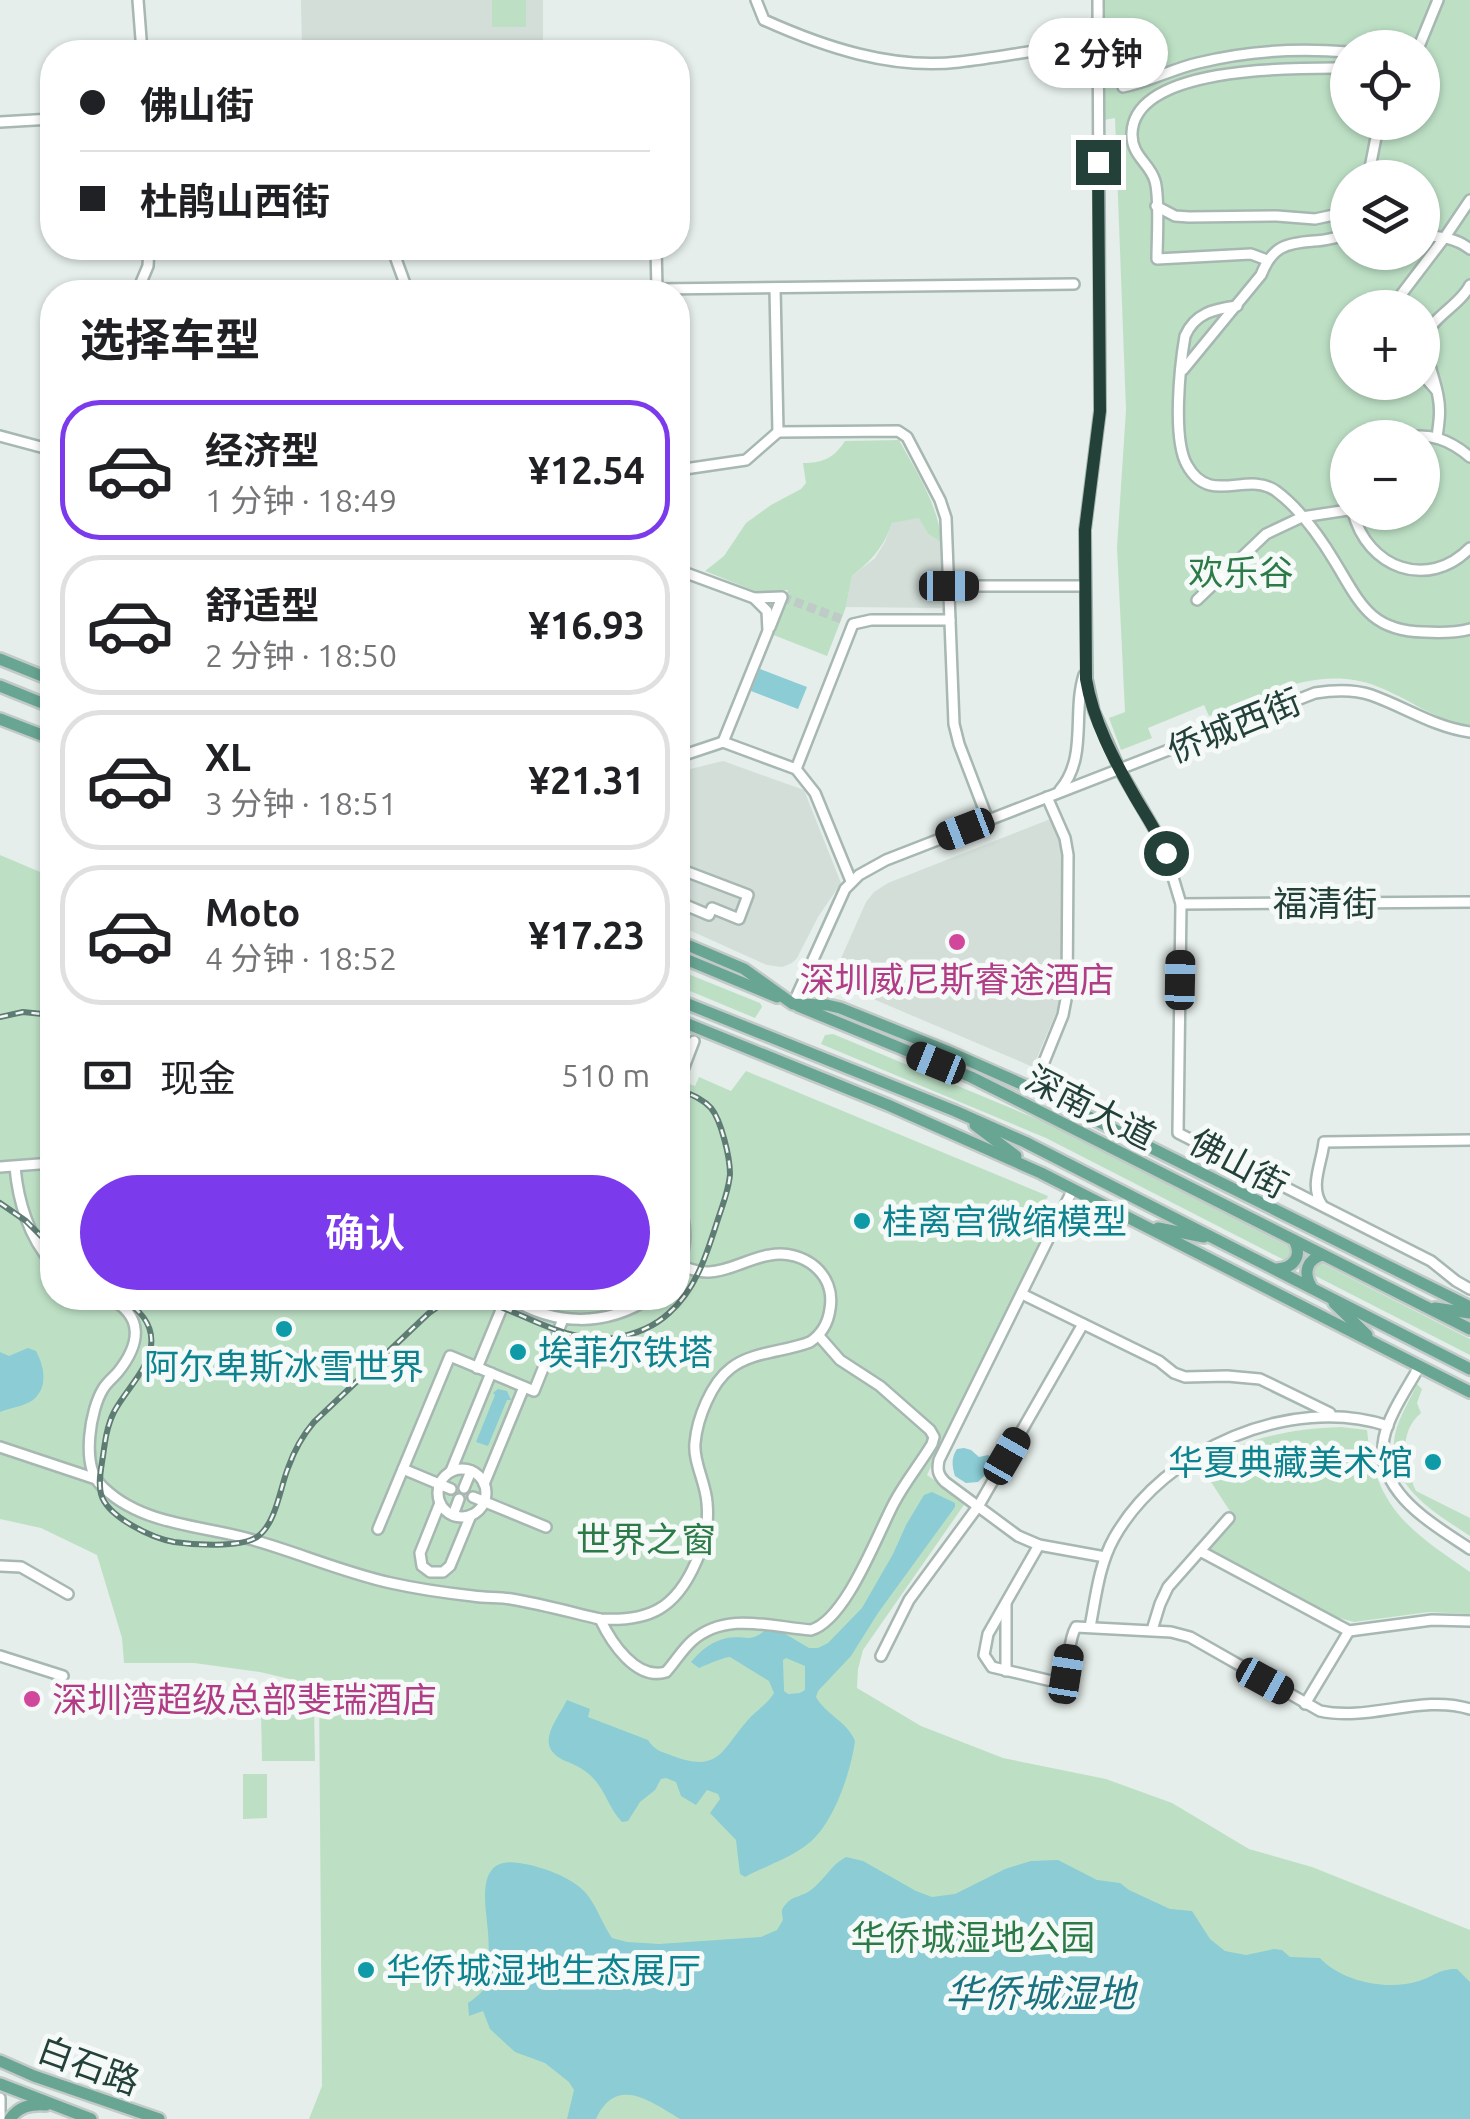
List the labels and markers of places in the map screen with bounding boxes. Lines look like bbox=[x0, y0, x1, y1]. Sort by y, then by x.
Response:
marker: 深圳威尼斯睿途酒店 bbox=[946, 931, 968, 953]
place label: 深圳威尼斯睿途酒店 bbox=[799, 959, 1115, 999]
place label: 桂离宫微缩模型 bbox=[882, 1201, 1127, 1241]
marker: 桂离宫微缩模型 bbox=[851, 1210, 873, 1232]
marker: 阿尔卑斯冰雪世界 bbox=[273, 1318, 295, 1340]
place label: 埃菲尔铁塔 bbox=[538, 1332, 713, 1372]
marker: 埃菲尔铁塔 bbox=[507, 1341, 529, 1363]
place label: 阿尔卑斯冰雪世界 bbox=[144, 1346, 424, 1386]
place label: 华夏典藏美术馆 bbox=[1168, 1442, 1413, 1482]
marker: 华夏典藏美术馆 bbox=[1422, 1451, 1444, 1473]
place label: 深圳湾超级总部斐瑞酒店 bbox=[52, 1679, 437, 1719]
marker: 深圳湾超级总部斐瑞酒店 bbox=[21, 1688, 43, 1710]
place label: 华侨城湿地生态展厅 bbox=[386, 1950, 701, 1990]
marker: 华侨城湿地生态展厅 bbox=[355, 1959, 377, 1981]

